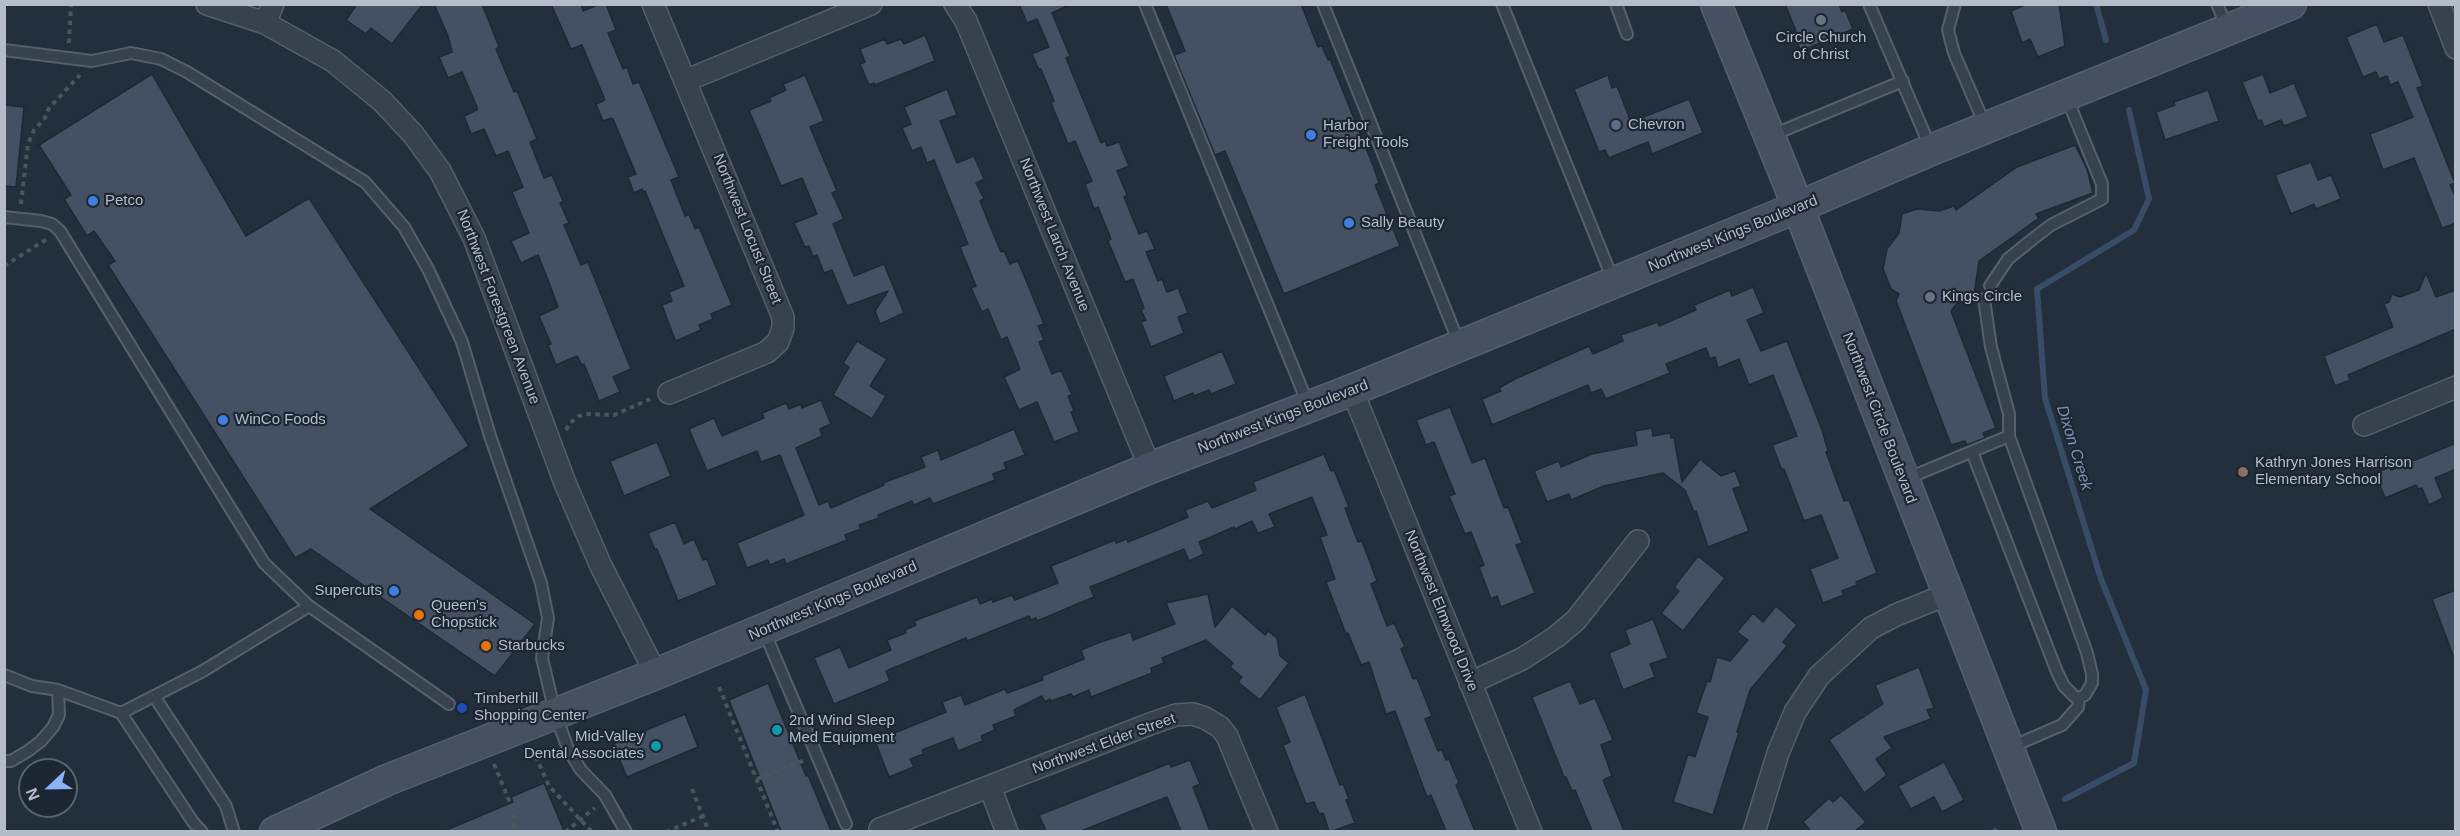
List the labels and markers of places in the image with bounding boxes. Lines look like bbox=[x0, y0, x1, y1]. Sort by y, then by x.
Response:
marker: Circle Church of Christ bbox=[1814, 13, 1828, 27]
place label: Circle Church of Christ bbox=[1776, 29, 1866, 64]
place label: Chevron bbox=[1628, 116, 1685, 134]
place label: Harbor Freight Tools bbox=[1323, 117, 1409, 152]
marker: Chevron bbox=[1609, 118, 1623, 132]
marker: Harbor Freight Tools bbox=[1304, 128, 1318, 142]
place label: Petco bbox=[105, 192, 143, 210]
marker: Petco bbox=[86, 194, 100, 208]
place label: Sally Beauty bbox=[1361, 214, 1444, 232]
marker: Sally Beauty bbox=[1342, 216, 1356, 230]
place label: Kings Circle bbox=[1942, 288, 2022, 306]
marker: Kings Circle bbox=[1923, 290, 1937, 304]
place label: WinCo Foods bbox=[235, 411, 326, 429]
marker: WinCo Foods bbox=[216, 413, 230, 427]
place label: Kathryn Jones Harrison Elementary School bbox=[2255, 454, 2412, 489]
marker: Kathryn Jones Harrison Elementary School bbox=[2236, 465, 2250, 479]
place label: Supercuts bbox=[314, 582, 382, 600]
marker: Supercuts bbox=[387, 584, 401, 598]
place label: Queen's Chopstick bbox=[431, 597, 497, 632]
marker: Queen's Chopstick bbox=[412, 608, 426, 622]
place label: Starbucks bbox=[498, 637, 565, 655]
marker: Starbucks bbox=[479, 639, 493, 653]
place label: Timberhill Shopping Center bbox=[474, 690, 587, 725]
marker: Timberhill Shopping Center bbox=[455, 701, 469, 715]
place label: 2nd Wind Sleep Med Equipment bbox=[789, 712, 895, 747]
marker: 2nd Wind Sleep Med Equipment bbox=[770, 723, 784, 737]
place label: Mid-Valley Dental Associates bbox=[524, 728, 644, 763]
marker: Mid-Valley Dental Associates bbox=[649, 739, 663, 753]

